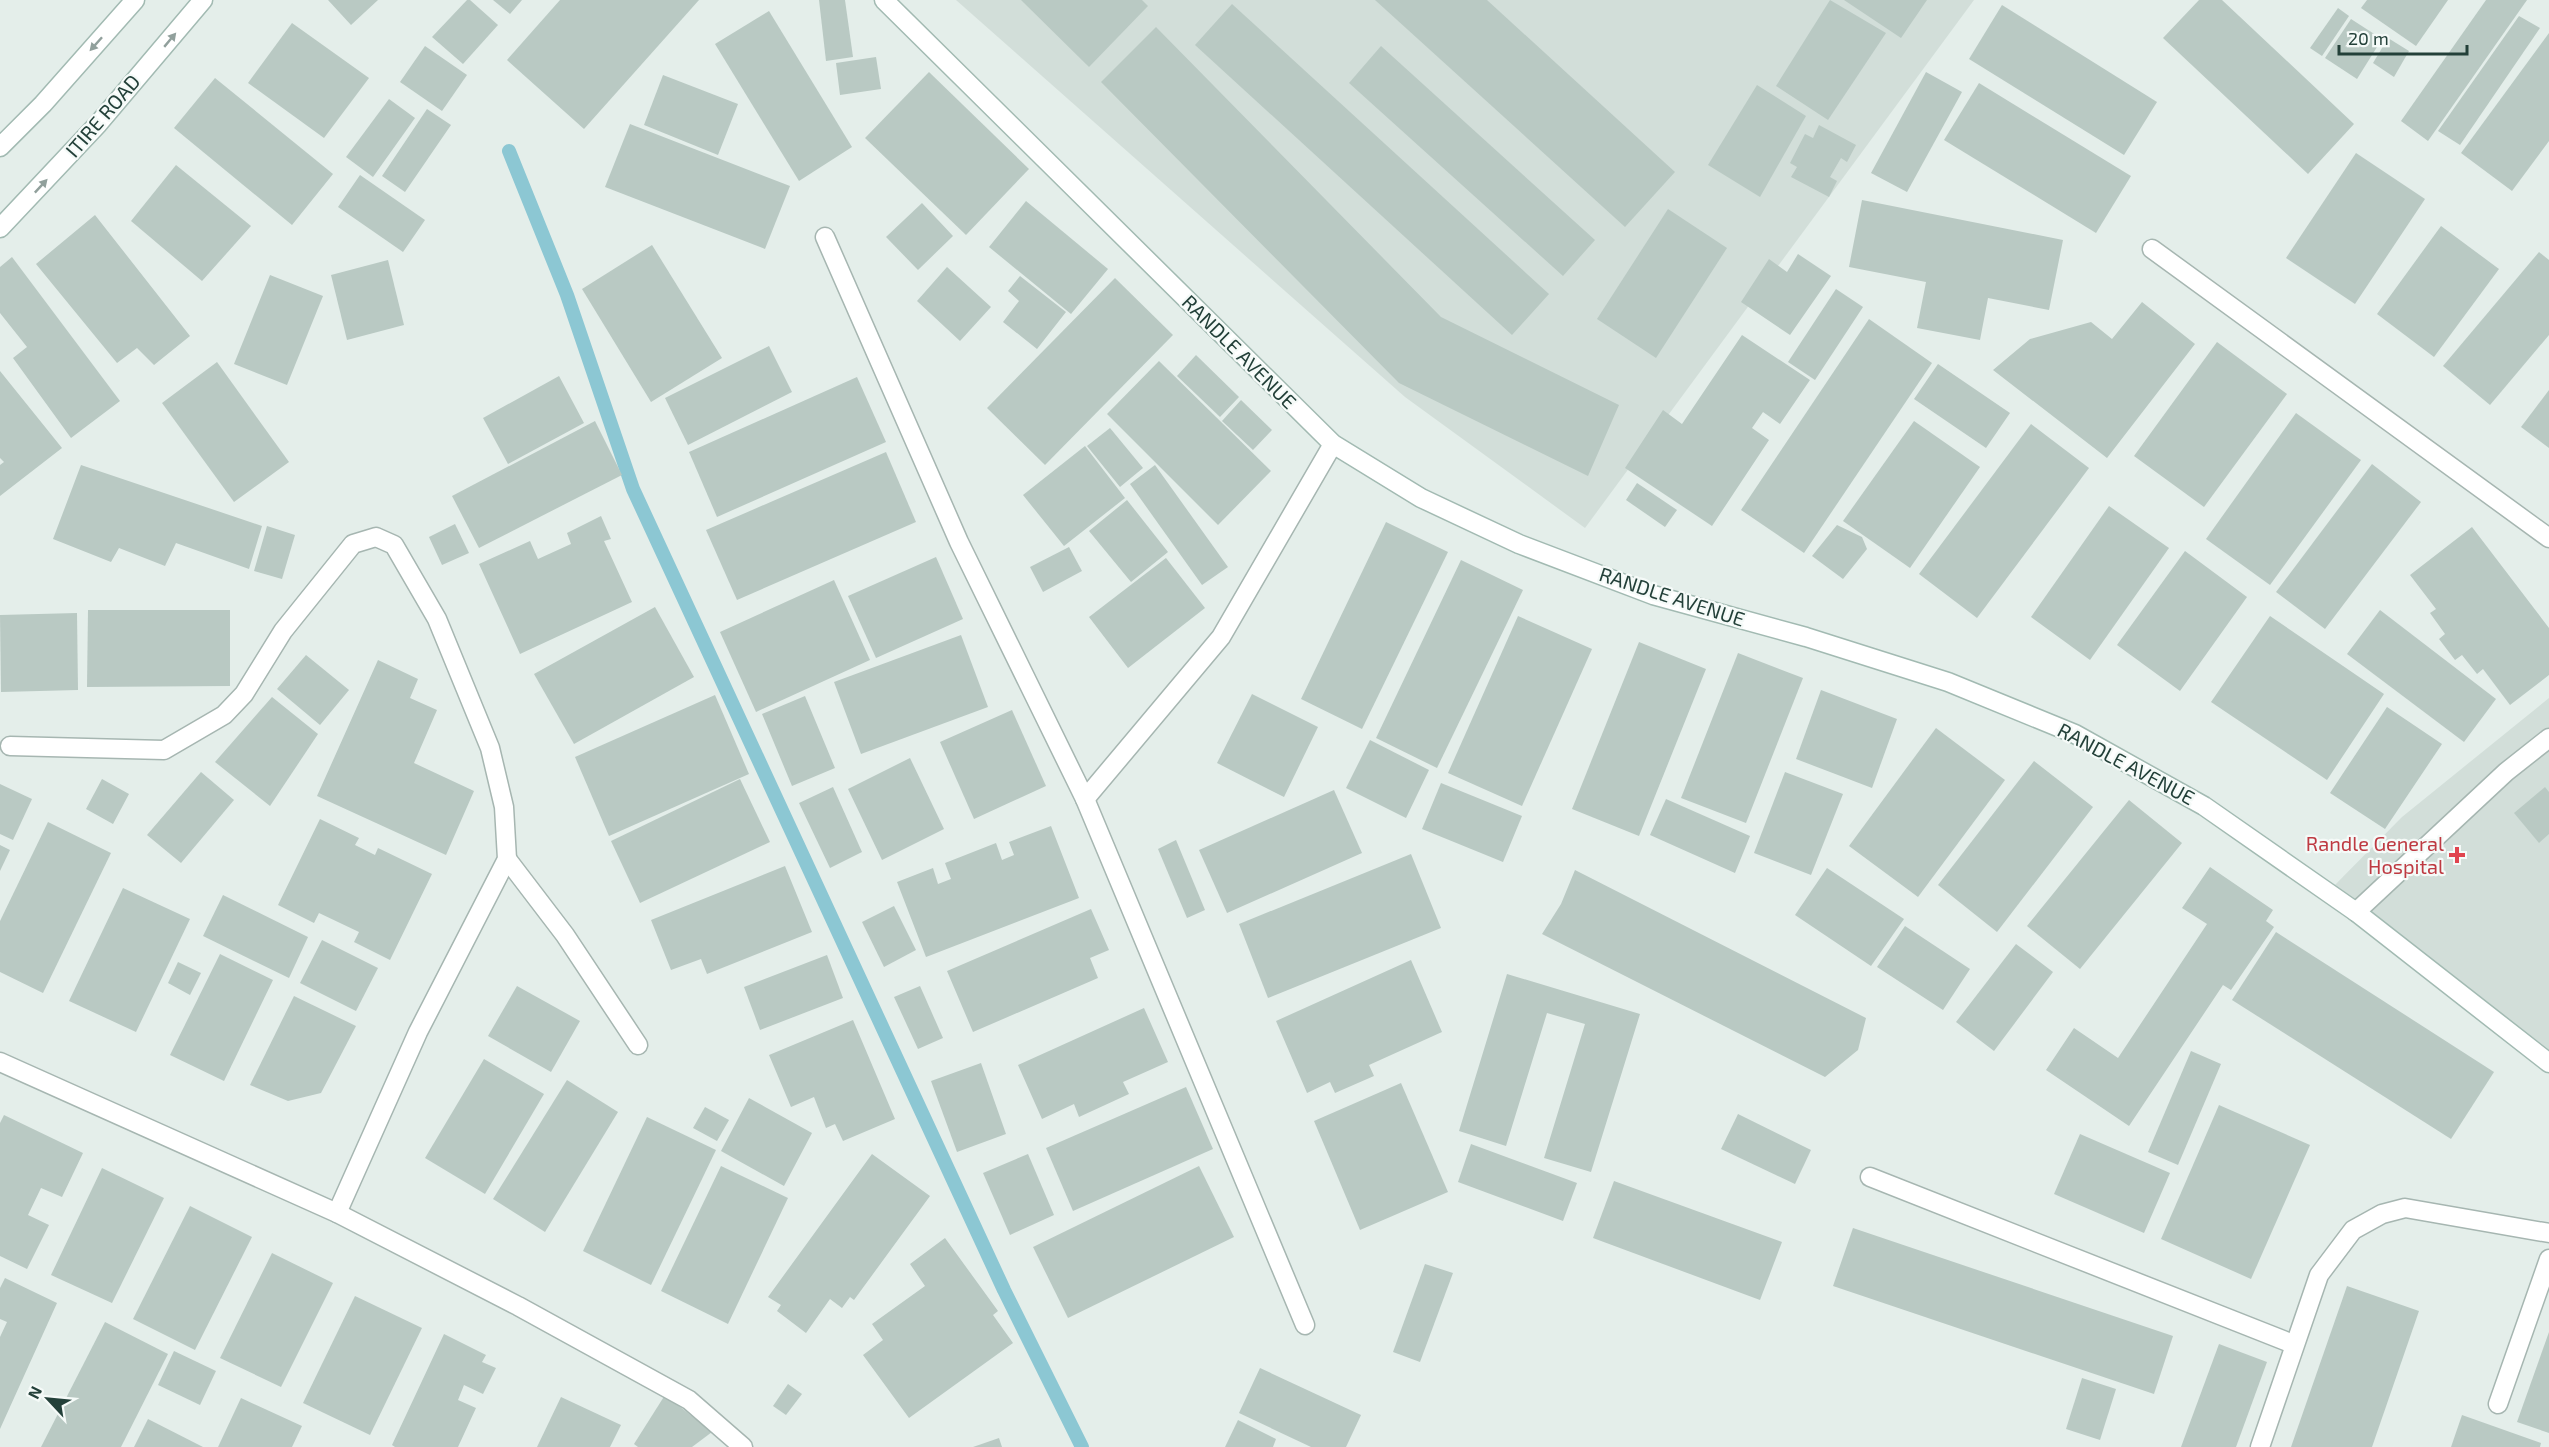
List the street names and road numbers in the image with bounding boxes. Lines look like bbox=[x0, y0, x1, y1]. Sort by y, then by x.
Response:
street label: ITIRE ROAD bbox=[60, 69, 145, 162]
street label: RANDLE AVENUE bbox=[1178, 289, 1302, 413]
street label: RANDLE AVENUE bbox=[1597, 561, 1748, 631]
street label: RANDLE AVENUE bbox=[2054, 717, 2199, 809]

